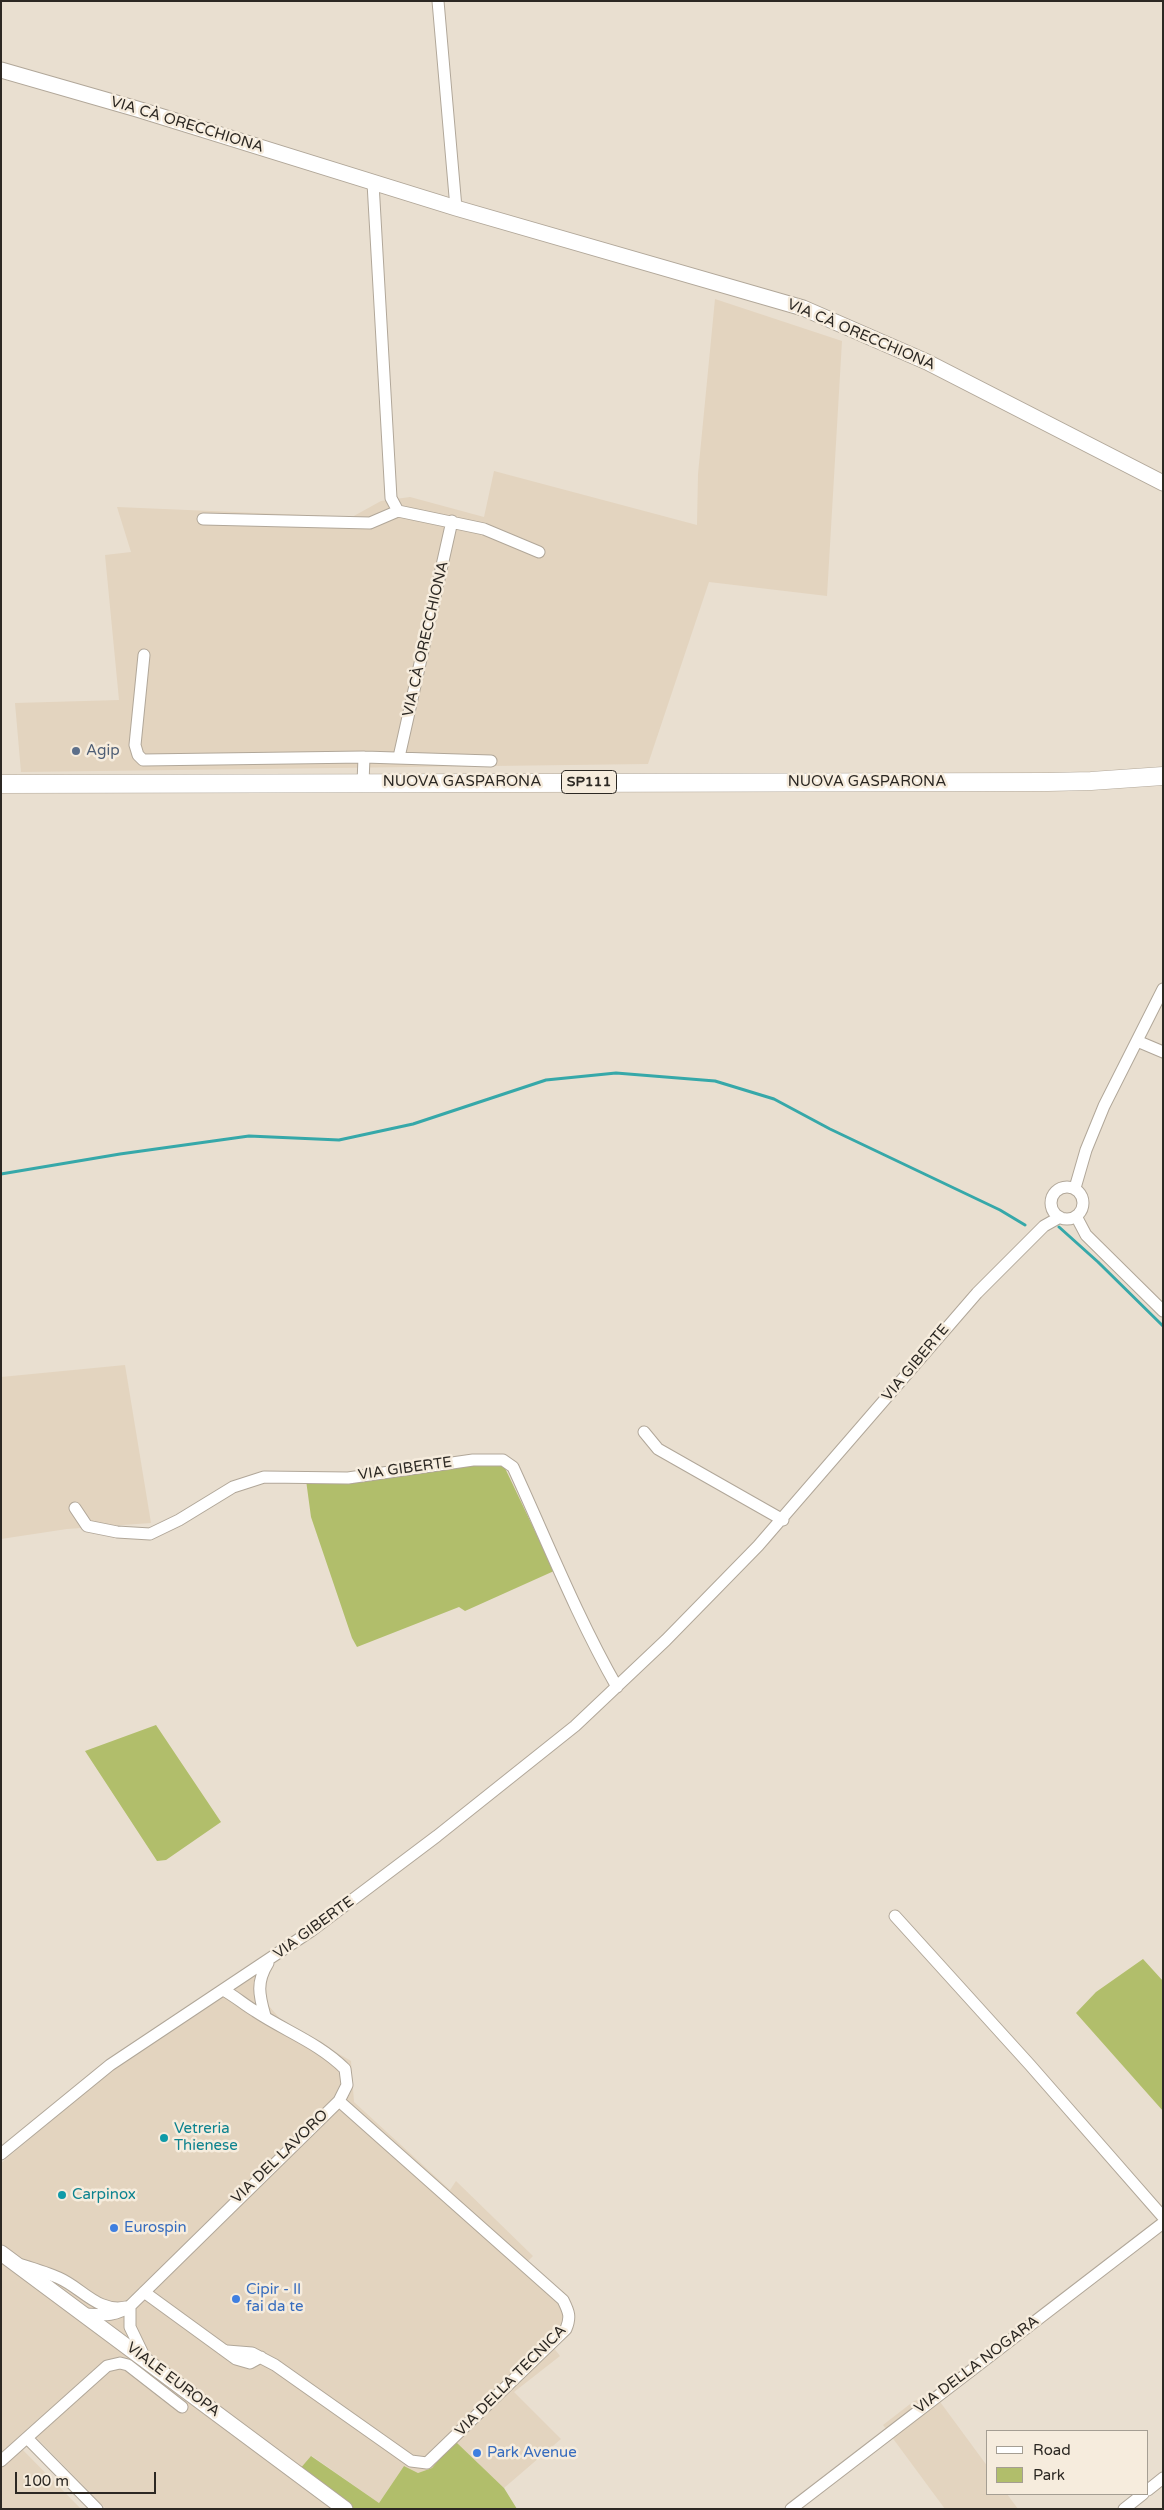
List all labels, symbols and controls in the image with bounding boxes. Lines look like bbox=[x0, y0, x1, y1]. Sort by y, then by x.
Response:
street label: VIA CÀ ORECCHIONA bbox=[108, 93, 266, 157]
street label: VIA CÀ ORECCHIONA bbox=[784, 296, 938, 374]
street label: VIA CÀ ORECCHIONA bbox=[399, 559, 453, 719]
place label: Agip bbox=[86, 742, 120, 760]
marker: Agip bbox=[70, 745, 82, 757]
road number: SP111 bbox=[562, 770, 616, 794]
street label: NUOVA GASPARONA bbox=[383, 773, 541, 791]
street label: NUOVA GASPARONA bbox=[788, 773, 946, 791]
street label: VIA GIBERTE bbox=[879, 1321, 953, 1405]
street label: VIA GIBERTE bbox=[357, 1453, 453, 1485]
street label: VIA GIBERTE bbox=[270, 1893, 358, 1963]
street label: VIA DEL LAVORO bbox=[228, 2106, 332, 2208]
place label: Vetreria Thienese bbox=[174, 2120, 238, 2155]
marker: Vetreria Thienese bbox=[158, 2132, 170, 2144]
place label: Carpinox bbox=[72, 2186, 136, 2204]
marker: Carpinox bbox=[56, 2189, 68, 2201]
place label: Eurospin bbox=[124, 2219, 187, 2237]
marker: Eurospin bbox=[108, 2222, 120, 2234]
place label: Cipir - Il fai da te bbox=[246, 2281, 303, 2316]
marker: Cipir - Il fai da te bbox=[230, 2293, 242, 2305]
street label: VIA DELLA NOGARA bbox=[911, 2312, 1043, 2418]
street label: VIA DELLA TECNICA bbox=[452, 2322, 570, 2440]
street label: VIALE EUROPA bbox=[123, 2339, 223, 2421]
legend bbox=[986, 2430, 1149, 2495]
text: Road bbox=[1033, 2441, 1071, 2459]
place label: Park Avenue bbox=[487, 2444, 577, 2462]
marker: Park Avenue bbox=[471, 2447, 483, 2459]
scale bar bbox=[18, 2462, 159, 2494]
text: Park bbox=[1033, 2466, 1065, 2484]
text: 100 m bbox=[23, 2472, 69, 2490]

